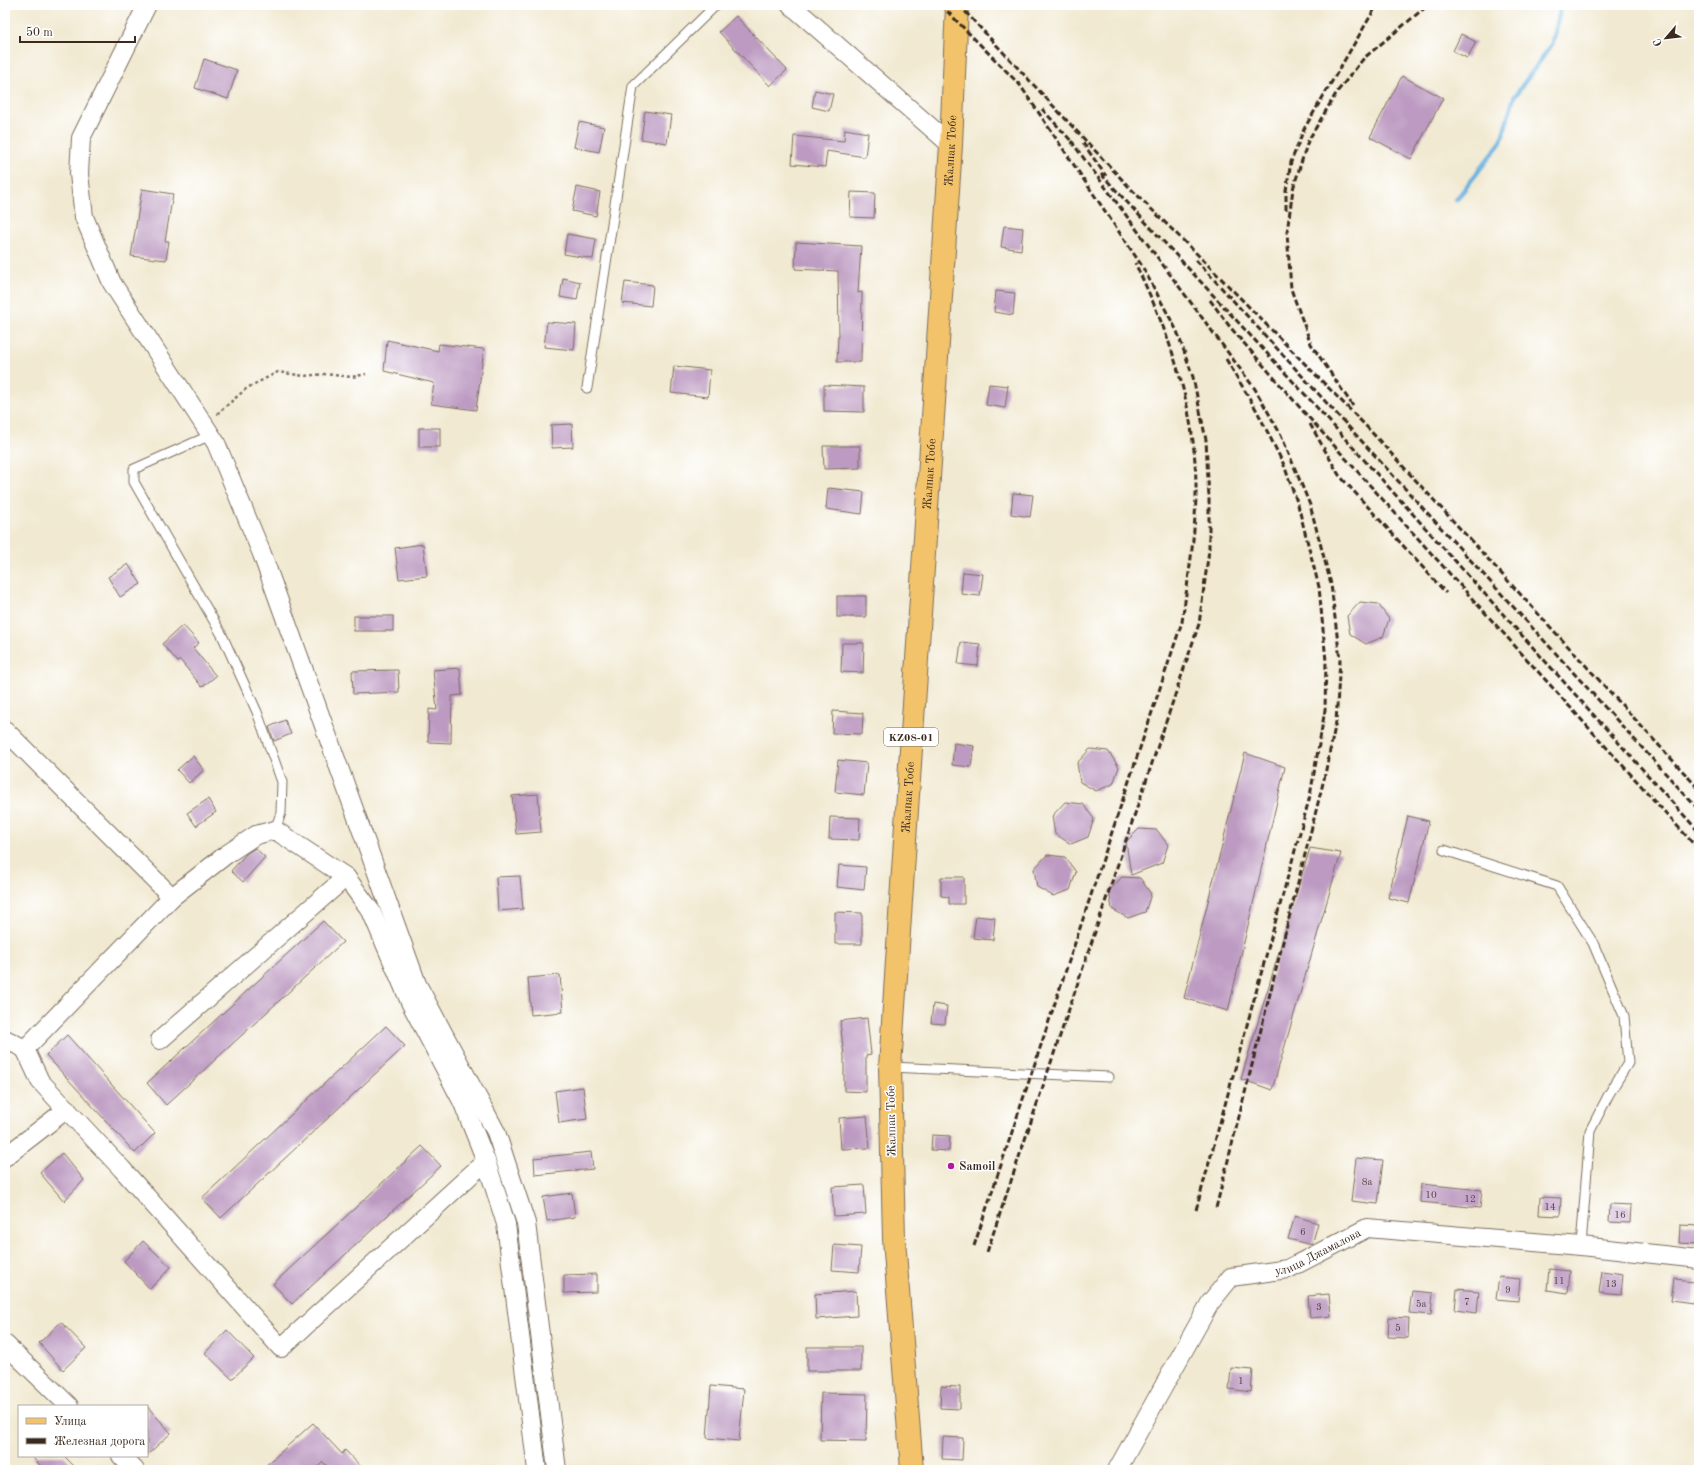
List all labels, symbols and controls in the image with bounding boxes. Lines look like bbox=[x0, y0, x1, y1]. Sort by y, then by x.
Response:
scale bar bbox=[20, 18, 135, 44]
north arrow bbox=[1646, 18, 1686, 58]
text: 50 m bbox=[26, 26, 53, 39]
text: С bbox=[1652, 36, 1665, 48]
street label: Жалпак Тобе bbox=[943, 114, 959, 187]
street label: Жалпак Тобе bbox=[922, 438, 939, 510]
road number: KZ08-01 bbox=[884, 728, 938, 746]
street label: Жалпак Тобе bbox=[901, 761, 917, 833]
street label: Жалпак Тобе bbox=[885, 1085, 899, 1157]
marker: Samoil bbox=[946, 1161, 956, 1171]
place label: Samoil bbox=[959, 1161, 996, 1173]
house number: 8а bbox=[1362, 1177, 1372, 1187]
house number: 10 bbox=[1425, 1190, 1437, 1200]
house number: 12 bbox=[1464, 1194, 1476, 1204]
house number: 14 bbox=[1544, 1202, 1556, 1212]
house number: 16 bbox=[1614, 1210, 1626, 1220]
street label: улица Джамалова bbox=[1274, 1227, 1363, 1278]
house number: 6 bbox=[1300, 1227, 1306, 1237]
house number: 11 bbox=[1553, 1276, 1565, 1286]
house number: 13 bbox=[1605, 1279, 1617, 1289]
house number: 9 bbox=[1505, 1285, 1511, 1295]
house number: 7 bbox=[1464, 1297, 1470, 1307]
house number: 5а bbox=[1416, 1299, 1426, 1309]
house number: 3 bbox=[1316, 1302, 1322, 1312]
house number: 5 bbox=[1395, 1323, 1401, 1333]
house number: 1 bbox=[1238, 1376, 1244, 1386]
legend bbox=[18, 1405, 148, 1457]
text: Улица bbox=[54, 1416, 87, 1428]
text: Железная дорога bbox=[54, 1436, 145, 1448]

